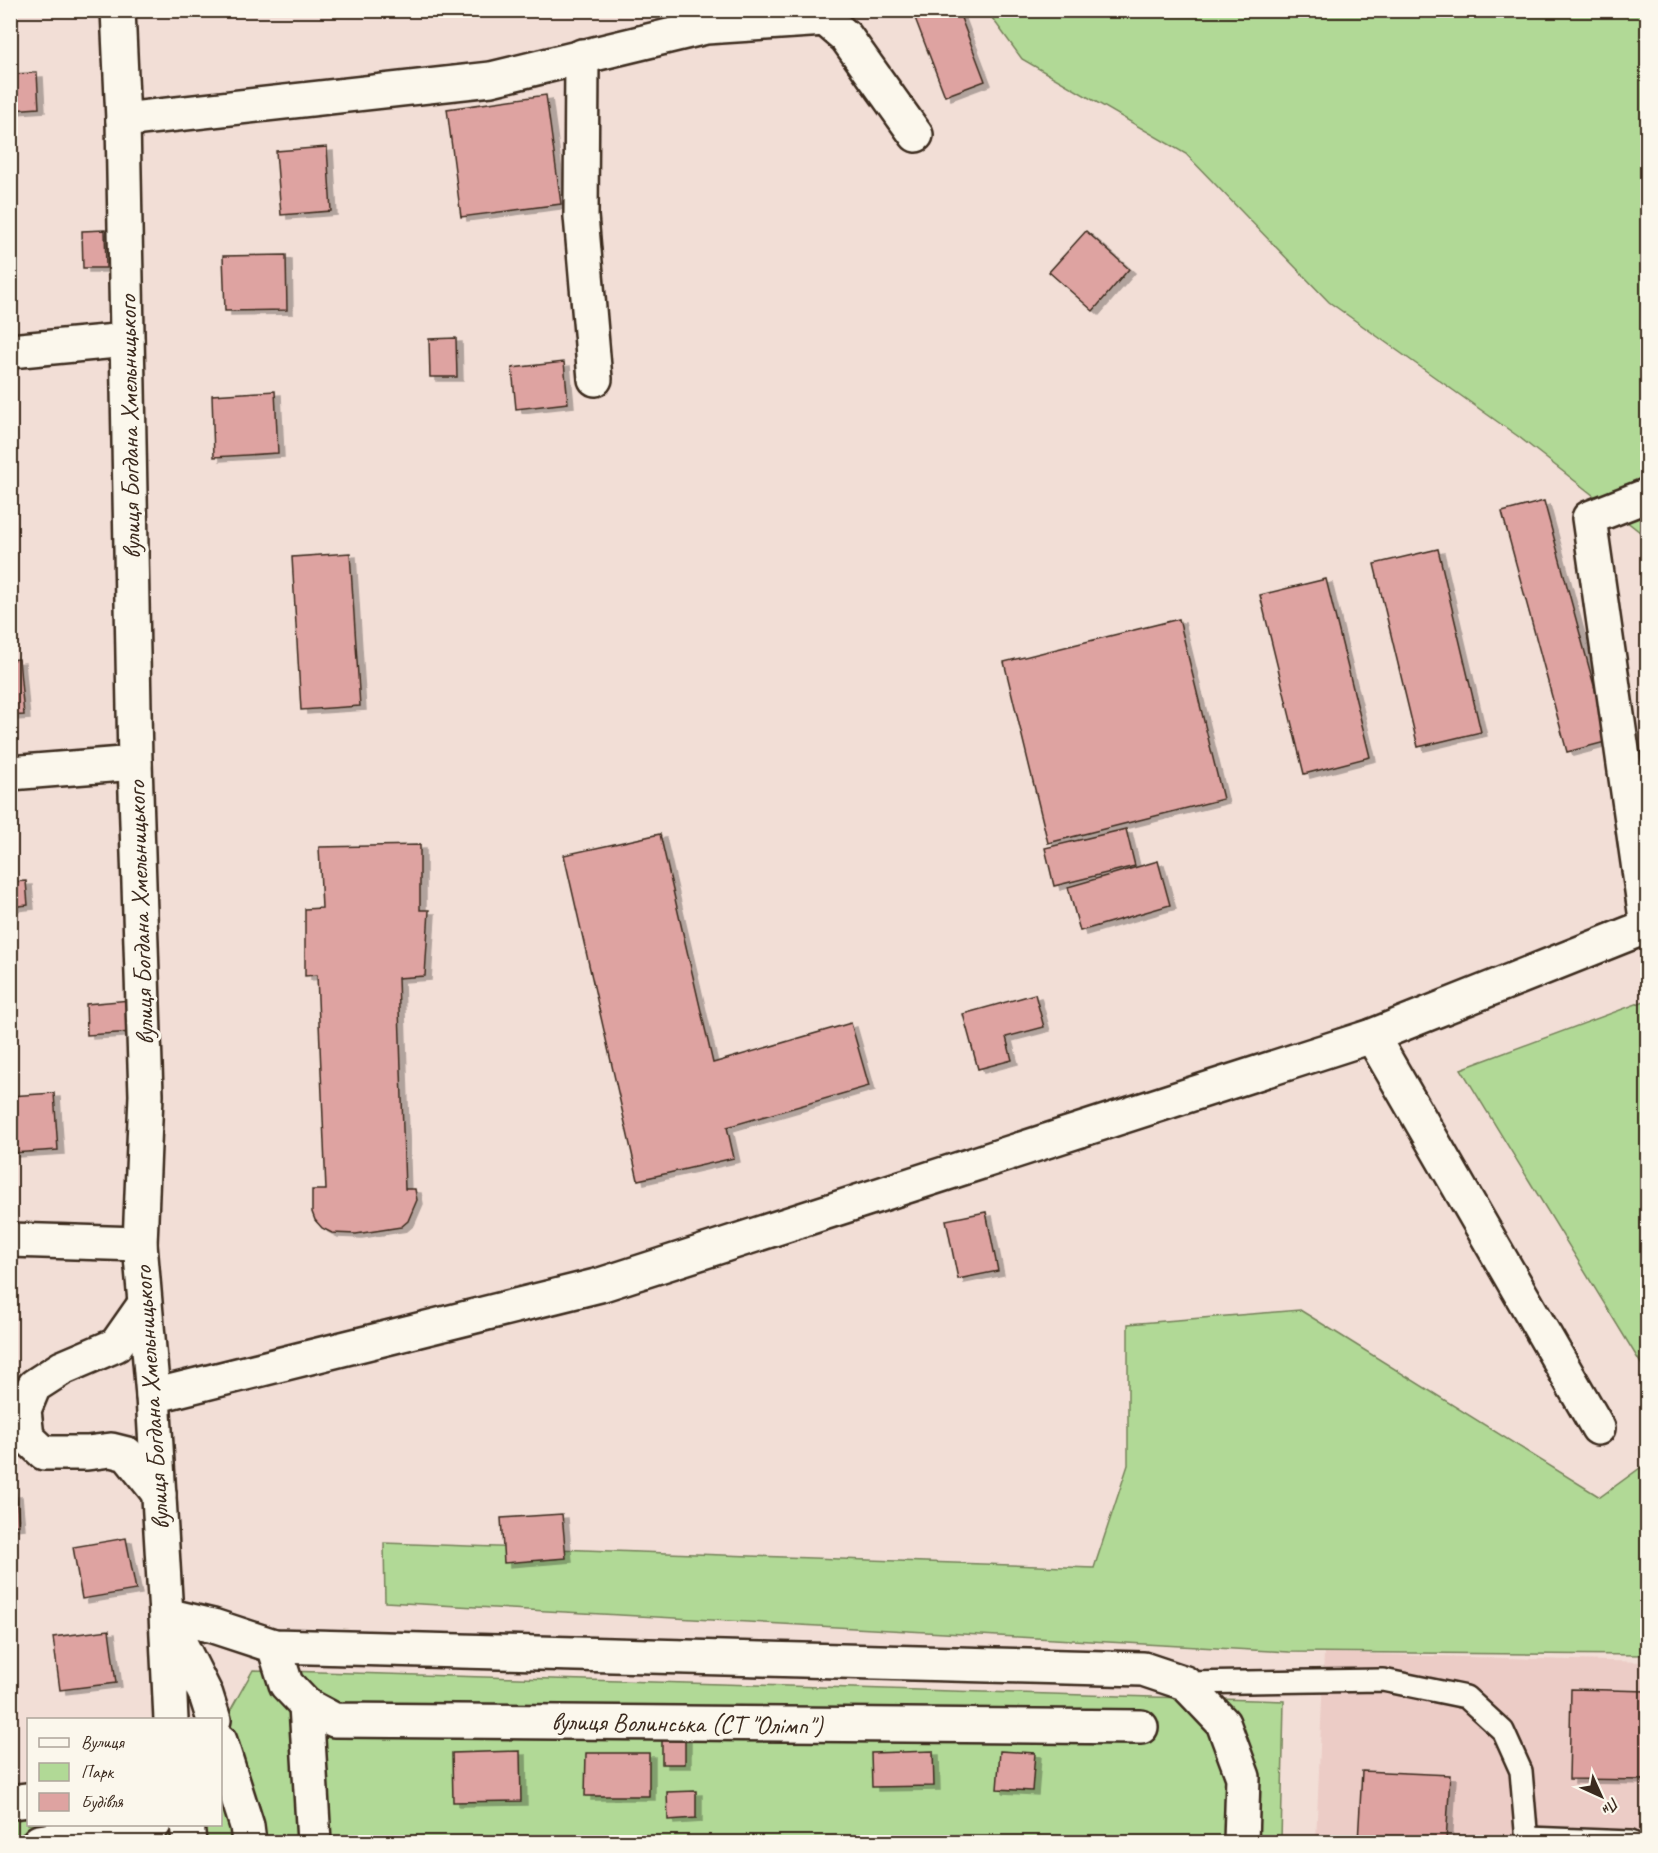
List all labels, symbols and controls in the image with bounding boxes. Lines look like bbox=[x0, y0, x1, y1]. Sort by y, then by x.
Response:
street label: вулиця Богдана Хмельницького bbox=[111, 293, 148, 559]
street label: вулиця Богдана Хмельницького bbox=[119, 779, 162, 1046]
street label: вулиця Богдана Хмельницького bbox=[126, 1263, 177, 1531]
street label: вулиця Волинська (СТ "Олімп") bbox=[551, 1705, 824, 1742]
legend bbox=[27, 1718, 222, 1826]
text: Вулиця bbox=[81, 1731, 125, 1753]
text: Парк bbox=[81, 1761, 115, 1783]
north arrow bbox=[1571, 1766, 1631, 1826]
text: Будівля bbox=[81, 1791, 124, 1813]
text: Пн bbox=[1597, 1793, 1624, 1820]

